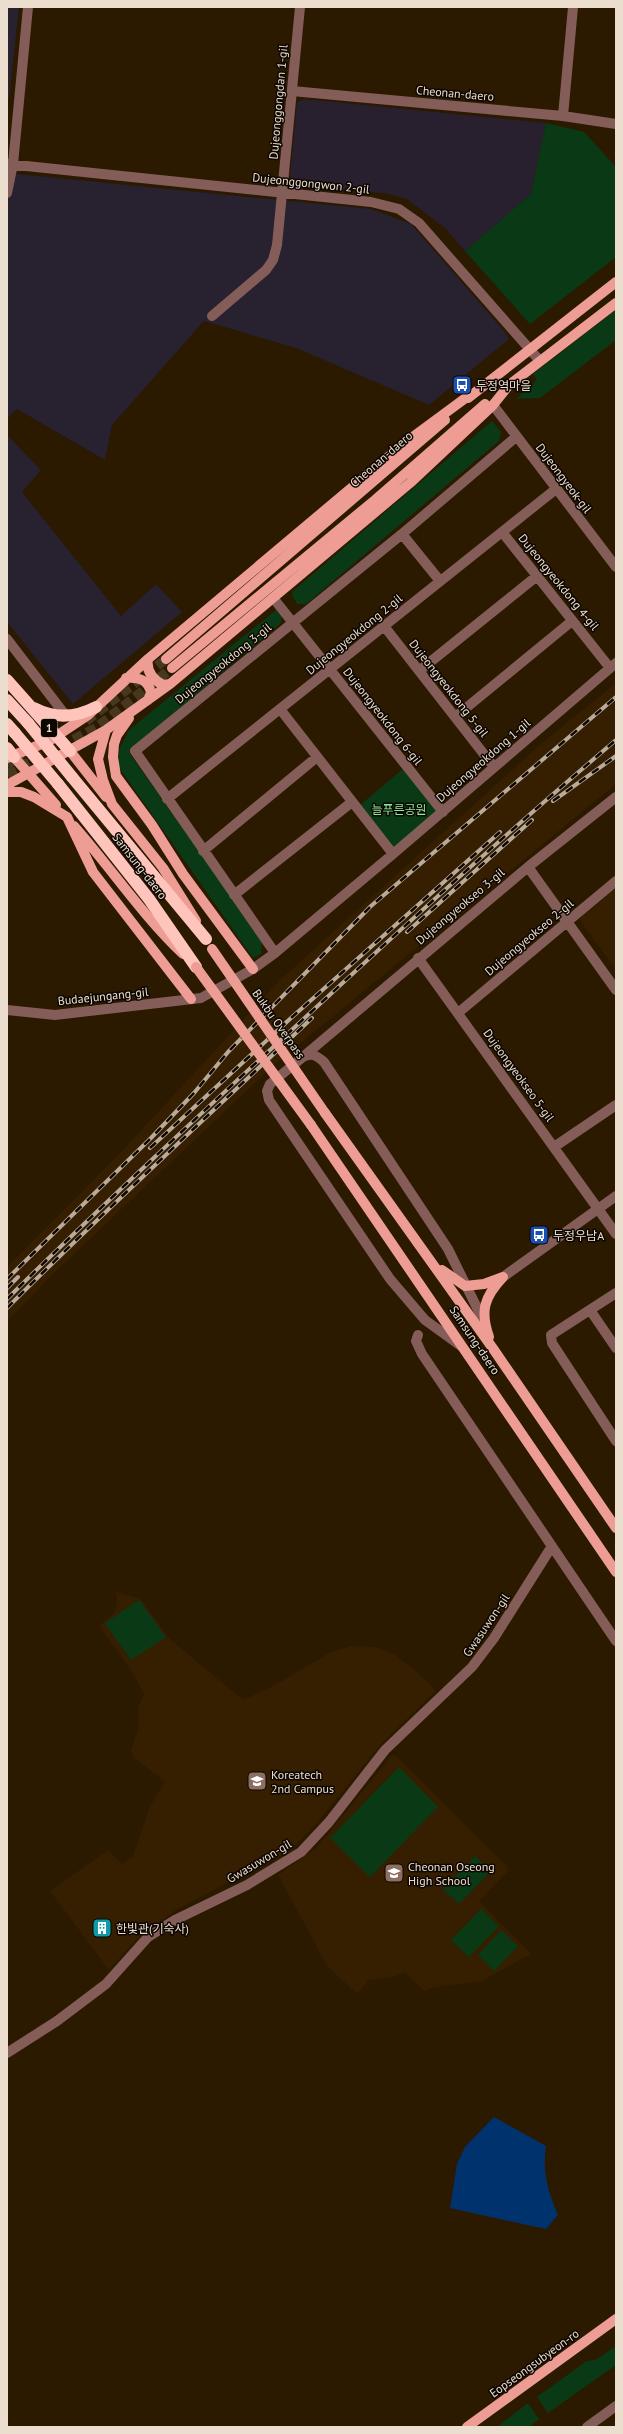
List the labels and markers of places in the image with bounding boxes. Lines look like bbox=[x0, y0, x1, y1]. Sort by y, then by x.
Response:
bus stop icon: 두정역마을 bbox=[451, 374, 473, 396]
place label: 두정역마을 bbox=[476, 378, 531, 393]
bus stop icon: 두정우남A bbox=[528, 1224, 550, 1246]
place label: 두정우남A bbox=[553, 1228, 604, 1243]
place label: Koreatech 2nd Campus bbox=[271, 1767, 334, 1796]
school or university icon: Koreatech 2nd Campus bbox=[246, 1770, 268, 1792]
place label: Cheonan Oseong High School bbox=[408, 1859, 495, 1888]
school or university icon: Cheonan Oseong High School bbox=[383, 1862, 405, 1884]
building icon: 한빛관(기숙사) bbox=[91, 1917, 113, 1939]
place label: 한빛관(기숙사) bbox=[116, 1921, 189, 1936]

